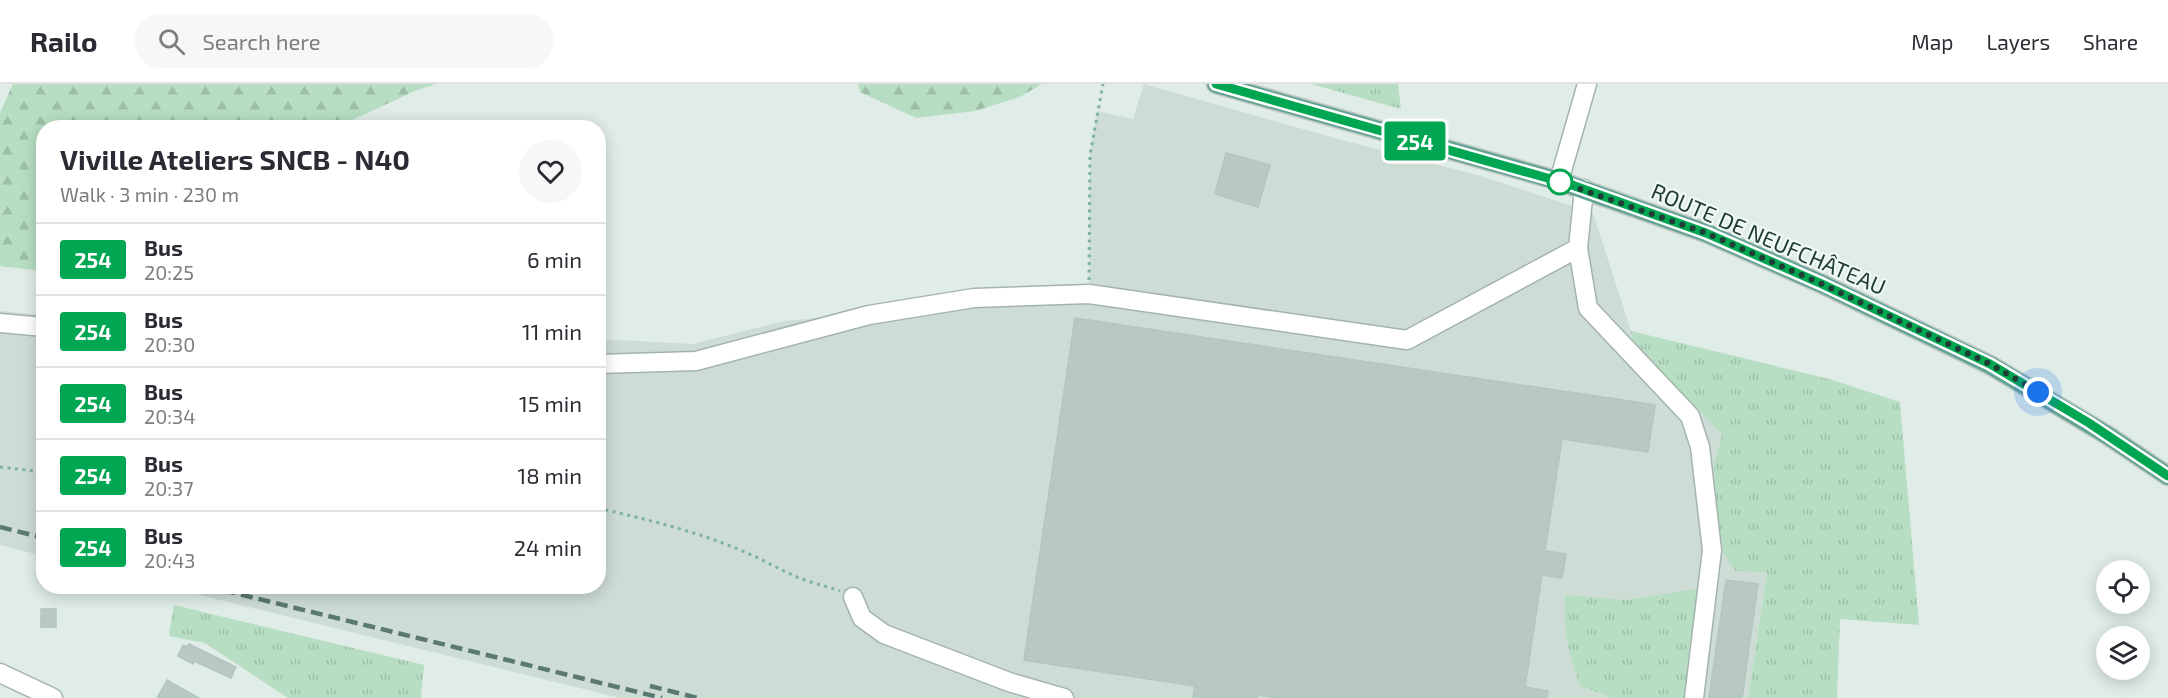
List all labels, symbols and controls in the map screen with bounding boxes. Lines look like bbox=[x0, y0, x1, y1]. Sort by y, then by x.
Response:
search box bbox=[134, 14, 554, 68]
text: Railo bbox=[30, 24, 98, 58]
icon: search bbox=[155, 25, 188, 58]
text: Search here bbox=[203, 28, 321, 54]
text: Map bbox=[1911, 29, 1953, 54]
text: Layers bbox=[1986, 29, 2050, 54]
text: Share bbox=[2083, 29, 2138, 54]
line badge: 254 bbox=[1380, 122, 1450, 160]
text: 254 bbox=[1396, 129, 1434, 154]
button: heart bbox=[519, 140, 582, 203]
text: Viville Ateliers SNCB - N40 bbox=[60, 142, 410, 176]
unlabelled marker bbox=[1547, 169, 1573, 195]
street label: ROUTE DE NEUFCHÂTEAU bbox=[1648, 177, 1890, 299]
text: Walk · 3 min · 230 m bbox=[60, 182, 239, 206]
text: Bus bbox=[144, 234, 183, 260]
text: 6 min bbox=[527, 246, 582, 272]
text: 254 bbox=[74, 247, 112, 272]
text: 20:25 bbox=[144, 260, 194, 284]
text: Bus bbox=[144, 306, 183, 332]
text: 11 min bbox=[522, 318, 582, 344]
text: 254 bbox=[74, 319, 112, 344]
text: 20:30 bbox=[144, 332, 195, 356]
your location bbox=[2023, 377, 2053, 407]
text: Bus bbox=[144, 378, 183, 404]
text: 15 min bbox=[519, 390, 582, 416]
text: 254 bbox=[74, 391, 112, 416]
text: 20:34 bbox=[144, 404, 195, 428]
text: Bus bbox=[144, 450, 183, 476]
text: 18 min bbox=[517, 462, 582, 488]
text: 254 bbox=[74, 463, 112, 488]
text: 20:37 bbox=[144, 476, 193, 500]
text: Bus bbox=[144, 522, 183, 548]
text: 24 min bbox=[514, 534, 582, 560]
text: 254 bbox=[74, 535, 112, 560]
text: 20:43 bbox=[144, 548, 195, 572]
map controls bbox=[2096, 560, 2150, 680]
button: locate bbox=[2096, 560, 2150, 614]
button: layers bbox=[2096, 626, 2150, 680]

